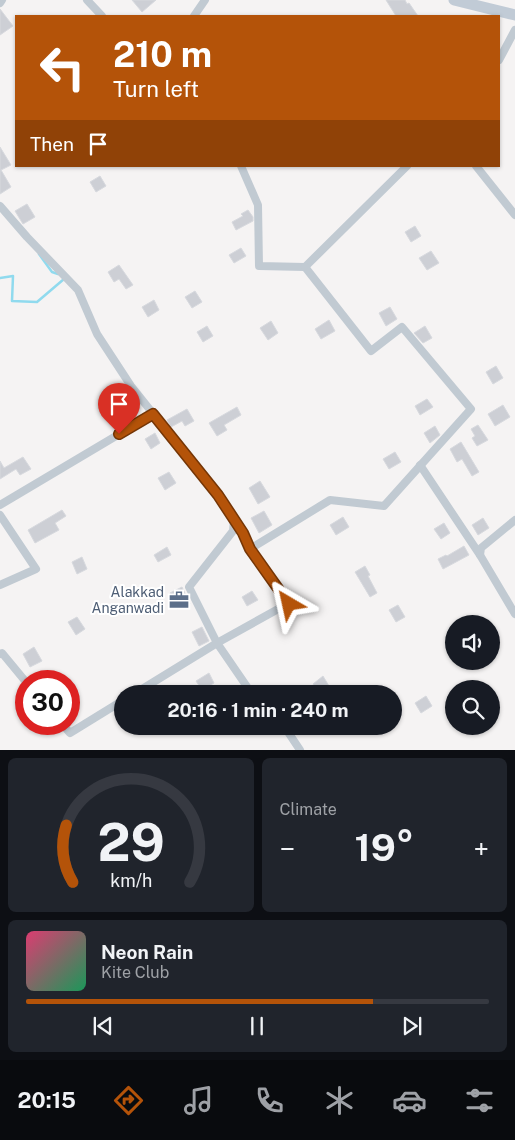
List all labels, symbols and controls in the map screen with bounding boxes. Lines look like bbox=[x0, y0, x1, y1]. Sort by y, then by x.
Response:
text: 210 m bbox=[113, 34, 212, 75]
icon: left bbox=[30, 35, 95, 100]
text: Turn left bbox=[113, 76, 199, 102]
icon: arrive bbox=[84, 130, 112, 158]
text: Then bbox=[30, 133, 74, 155]
pin bbox=[98, 383, 140, 434]
icon: arrive bbox=[105, 390, 133, 418]
position arrow bbox=[262, 577, 314, 629]
place label: Alakkad Anganwadi bbox=[91, 584, 164, 616]
office icon: Alakkad Anganwadi bbox=[168, 589, 190, 611]
map controls bbox=[445, 615, 500, 735]
button: sound bbox=[445, 615, 500, 670]
speed limit sign: 30 bbox=[15, 670, 80, 735]
button: search bbox=[445, 680, 500, 735]
text: 20:16 · 1 min · 240 m bbox=[168, 699, 348, 721]
text: Climate bbox=[280, 800, 337, 819]
text: 29 bbox=[97, 812, 164, 873]
text: 19° bbox=[355, 825, 414, 870]
text: − bbox=[280, 832, 295, 865]
text: + bbox=[473, 832, 489, 865]
text: km/h bbox=[110, 870, 152, 891]
text: Neon Rain bbox=[101, 941, 193, 963]
text: Kite Club bbox=[101, 963, 169, 982]
icon: previous bbox=[89, 1012, 117, 1040]
icon: pause bbox=[243, 1012, 271, 1040]
icon: next bbox=[398, 1012, 426, 1040]
icon: directions bbox=[111, 1083, 146, 1118]
icon: music bbox=[181, 1083, 216, 1118]
icon: phone bbox=[252, 1083, 287, 1118]
icon: climate bbox=[322, 1083, 357, 1118]
icon: car bbox=[392, 1083, 427, 1118]
icon: filters bbox=[462, 1083, 497, 1118]
text: 20:15 bbox=[18, 1087, 76, 1113]

